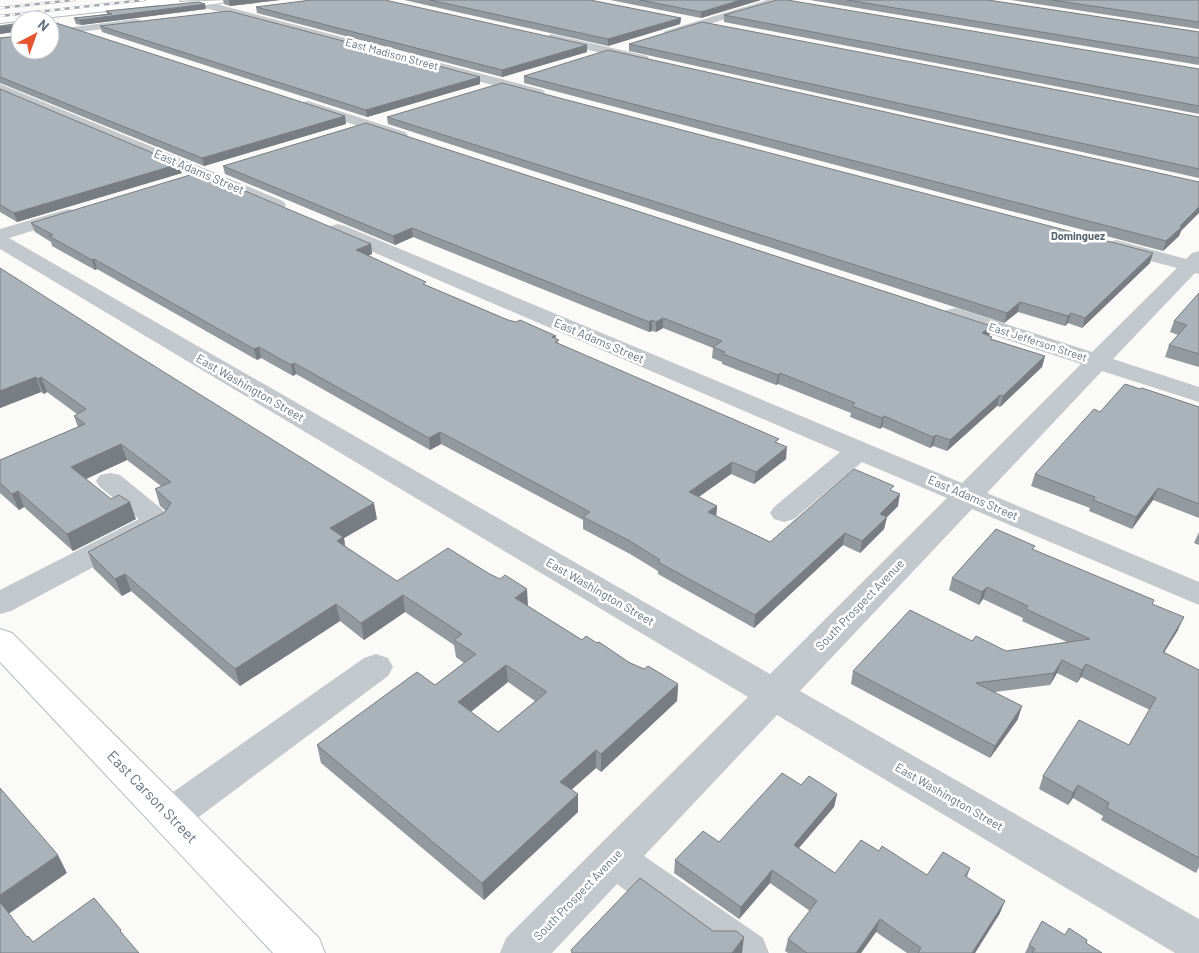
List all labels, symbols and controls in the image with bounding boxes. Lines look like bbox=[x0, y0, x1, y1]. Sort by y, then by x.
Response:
north arrow bbox=[10, 10, 60, 60]
text: N bbox=[35, 15, 53, 34]
street label: East Madison Street bbox=[344, 35, 440, 72]
street label: East Adams Street bbox=[152, 146, 247, 196]
district label: Dominguez bbox=[1051, 229, 1105, 242]
street label: East Adams Street bbox=[552, 315, 647, 365]
street label: East Jefferson Street bbox=[987, 320, 1089, 364]
street label: East Washington Street bbox=[194, 350, 307, 424]
street label: East Adams Street bbox=[926, 472, 1021, 522]
street label: East Washington Street bbox=[544, 554, 657, 628]
street label: South Prospect Avenue bbox=[812, 556, 906, 653]
street label: East Carson Street bbox=[104, 746, 202, 846]
street label: East Washington Street bbox=[893, 759, 1006, 833]
street label: South Prospect Avenue bbox=[530, 846, 624, 943]

